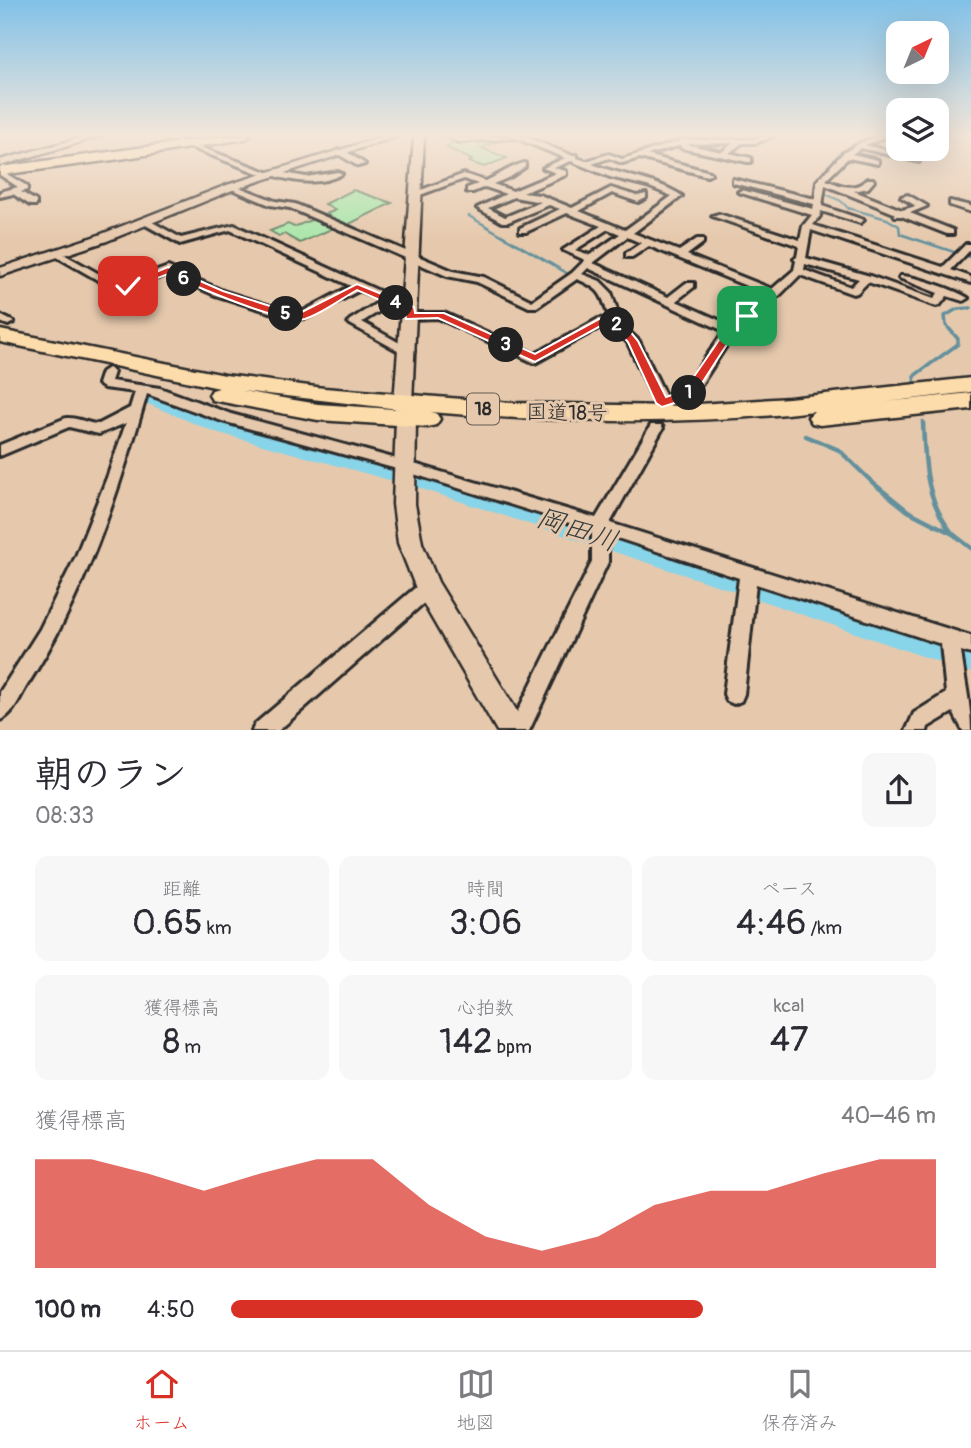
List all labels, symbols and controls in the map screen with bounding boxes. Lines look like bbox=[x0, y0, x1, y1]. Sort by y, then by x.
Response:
north arrow bbox=[886, 21, 948, 84]
map controls bbox=[886, 21, 949, 161]
button: layers bbox=[886, 98, 949, 161]
pin bbox=[98, 256, 158, 316]
pin: 6 bbox=[166, 262, 202, 296]
text: 6 bbox=[178, 266, 189, 290]
icon: check bbox=[109, 267, 147, 305]
pin: 4 bbox=[378, 286, 414, 320]
pin bbox=[717, 286, 777, 346]
text: 4 bbox=[390, 290, 401, 314]
pin: 5 bbox=[268, 296, 304, 332]
icon: arrive bbox=[728, 297, 766, 335]
text: 5 bbox=[280, 301, 291, 325]
pin: 2 bbox=[600, 308, 634, 342]
text: 2 bbox=[611, 312, 622, 336]
pin: 3 bbox=[489, 328, 524, 362]
text: 3 bbox=[500, 332, 511, 356]
pin: 1 bbox=[672, 376, 706, 410]
text: 1 bbox=[685, 380, 692, 404]
road number: 18 bbox=[467, 394, 499, 424]
street label: 国道18号 bbox=[526, 399, 608, 427]
water label: 岡田川 bbox=[532, 500, 622, 560]
text: 朝のラン bbox=[35, 751, 187, 799]
button: share bbox=[862, 753, 936, 827]
text: 08:33 bbox=[35, 801, 94, 830]
text: 距離 bbox=[163, 877, 201, 901]
text: 時間 bbox=[466, 877, 505, 901]
text: ペース bbox=[761, 877, 817, 901]
text: 0.65 bbox=[132, 901, 203, 945]
text: 3:06 bbox=[449, 901, 522, 945]
text: 4:46 bbox=[736, 901, 806, 945]
text: km bbox=[203, 916, 232, 940]
text: /km bbox=[806, 916, 842, 940]
text: kcal bbox=[774, 994, 805, 1018]
text: 獲得標高 bbox=[144, 996, 220, 1020]
text: 心拍数 bbox=[457, 996, 514, 1020]
text: 47 bbox=[770, 1018, 809, 1062]
text: 8 bbox=[163, 1020, 180, 1064]
text: 142 bbox=[439, 1020, 493, 1064]
text: m bbox=[180, 1035, 201, 1059]
text: bpm bbox=[493, 1035, 532, 1059]
text: 40–46 m bbox=[841, 1101, 936, 1130]
text: 獲得標高 bbox=[35, 1106, 127, 1135]
text: 100 m bbox=[35, 1295, 101, 1324]
text: 4:50 bbox=[147, 1295, 195, 1324]
tab: ホーム bbox=[133, 1365, 190, 1435]
tab: 地図 bbox=[457, 1365, 495, 1435]
tab: 保存済み bbox=[762, 1365, 838, 1435]

